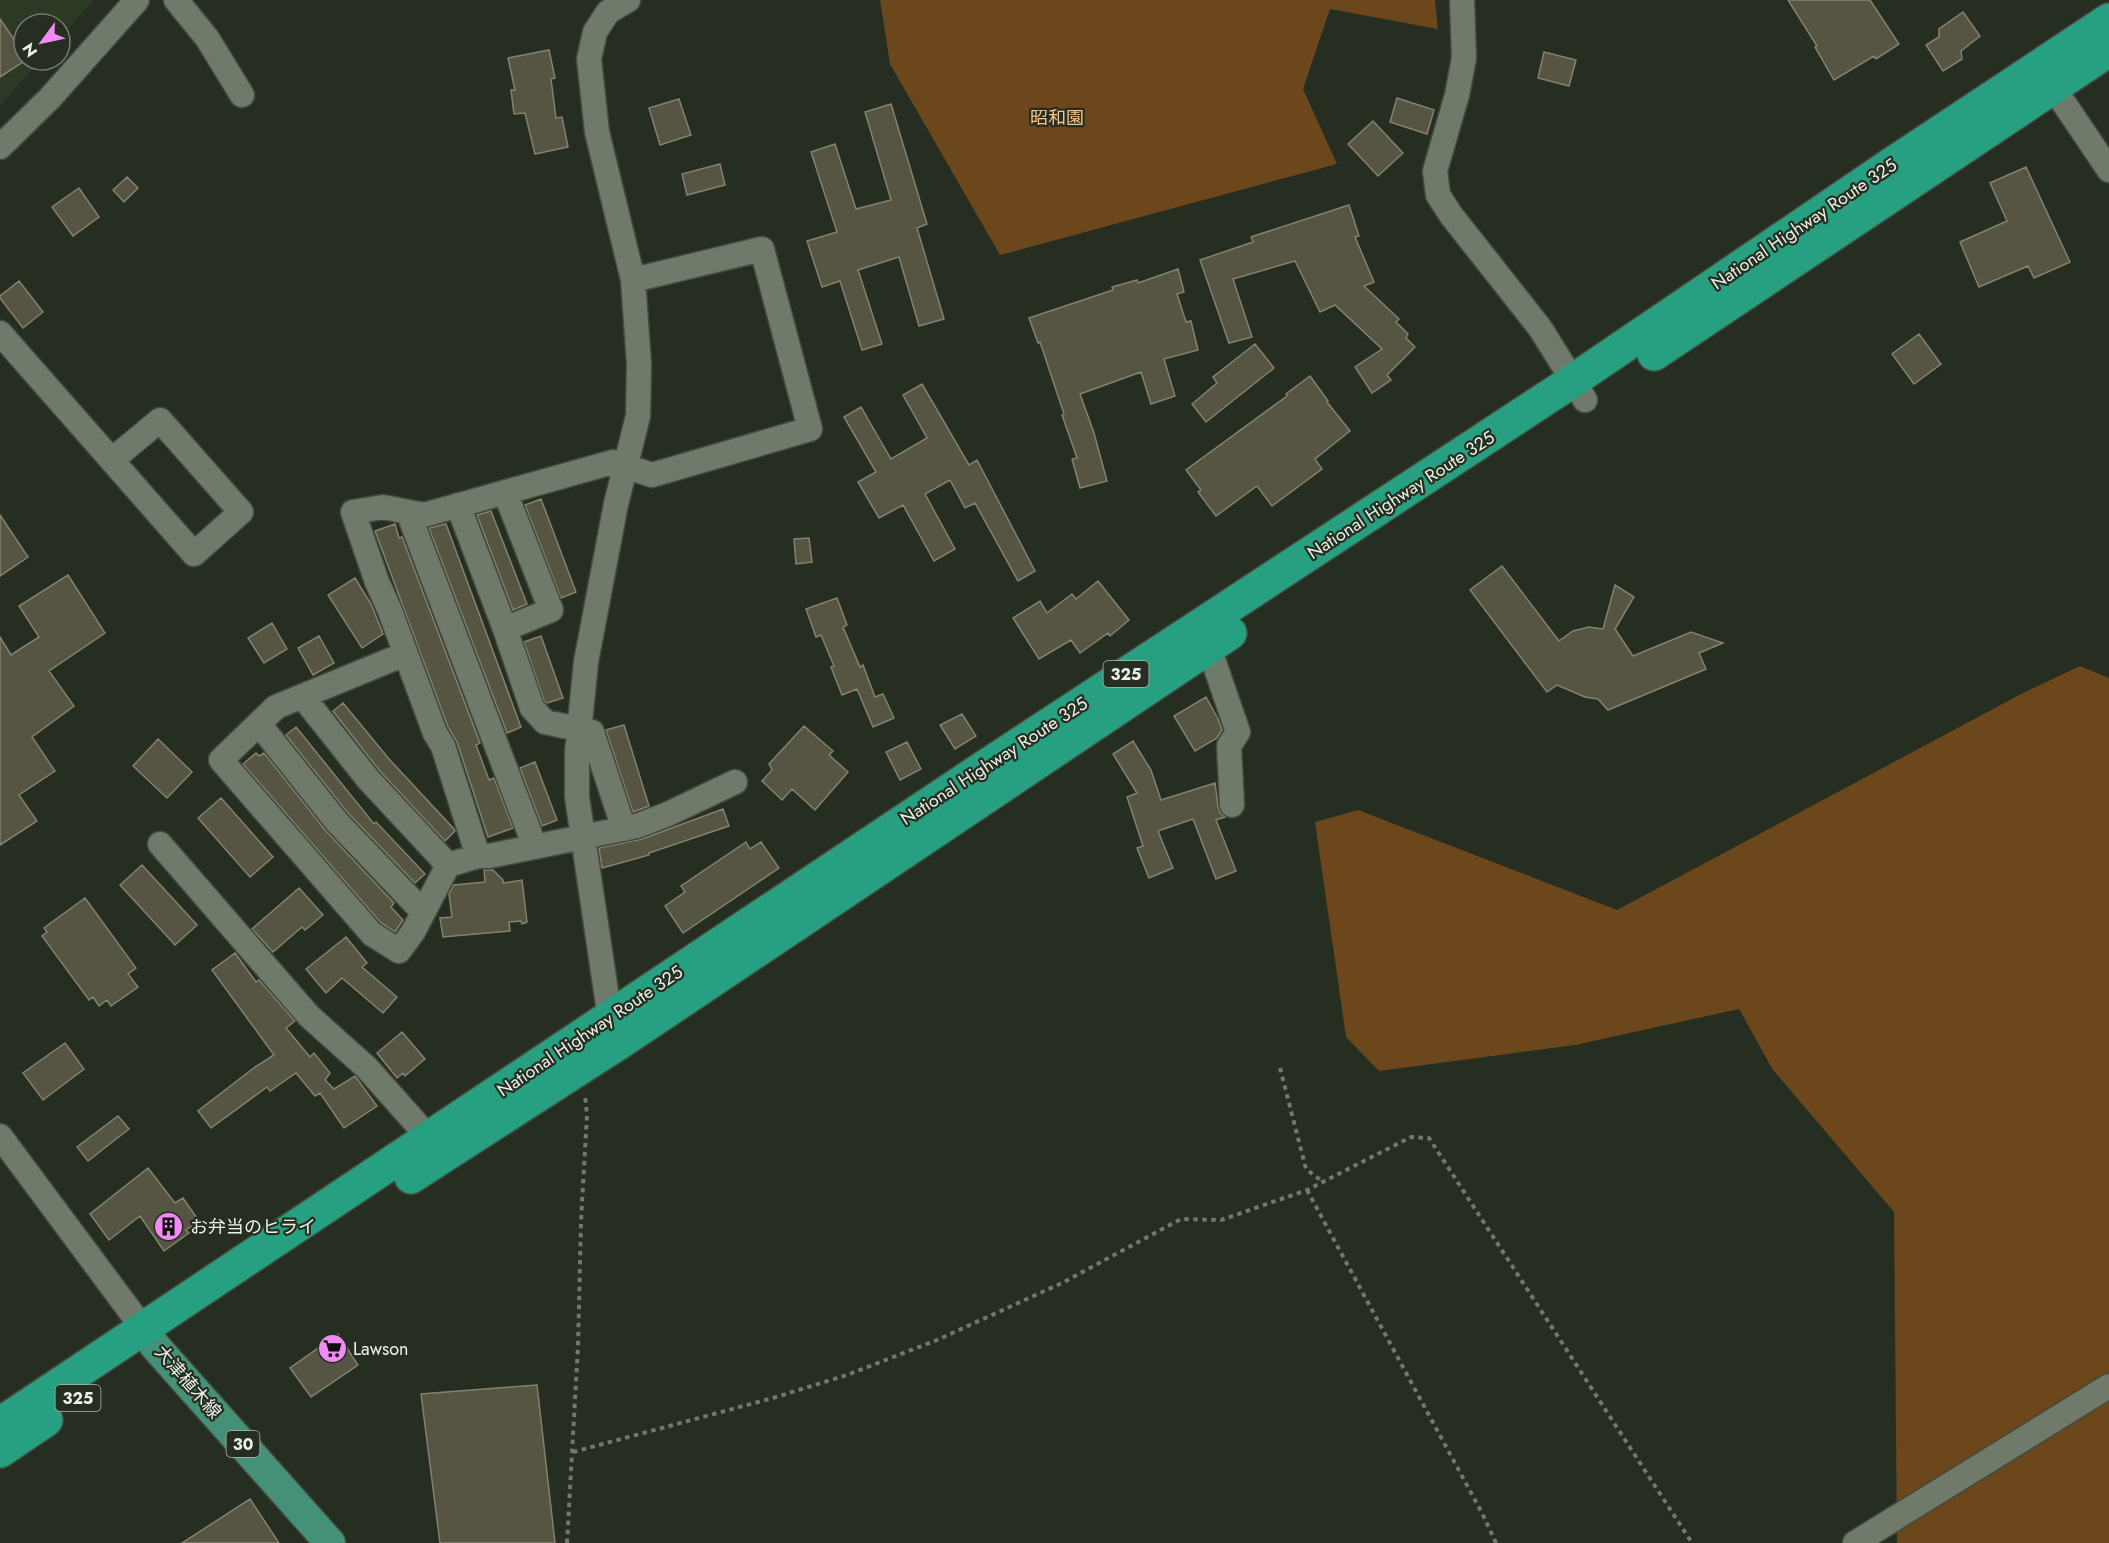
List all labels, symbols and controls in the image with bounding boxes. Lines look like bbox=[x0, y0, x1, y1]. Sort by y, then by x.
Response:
north arrow bbox=[12, 12, 72, 72]
text: N bbox=[17, 38, 43, 61]
park label: 昭和園 bbox=[1030, 105, 1084, 131]
street label: National Highway Route 325 bbox=[1706, 152, 1902, 296]
street label: National Highway Route 325 bbox=[1302, 424, 1500, 566]
road number: 325 bbox=[1104, 661, 1148, 687]
street label: National Highway Route 325 bbox=[895, 690, 1093, 832]
street label: National Highway Route 325 bbox=[492, 959, 688, 1103]
building icon: お弁当のヒライ bbox=[153, 1211, 185, 1243]
place label: お弁当のヒライ bbox=[190, 1214, 316, 1240]
supermarket icon: Lawson bbox=[316, 1333, 348, 1365]
place label: Lawson bbox=[353, 1336, 408, 1362]
street label: 大津植木線 bbox=[149, 1340, 227, 1424]
road number: 325 bbox=[56, 1385, 100, 1411]
road number: 30 bbox=[226, 1431, 260, 1457]

